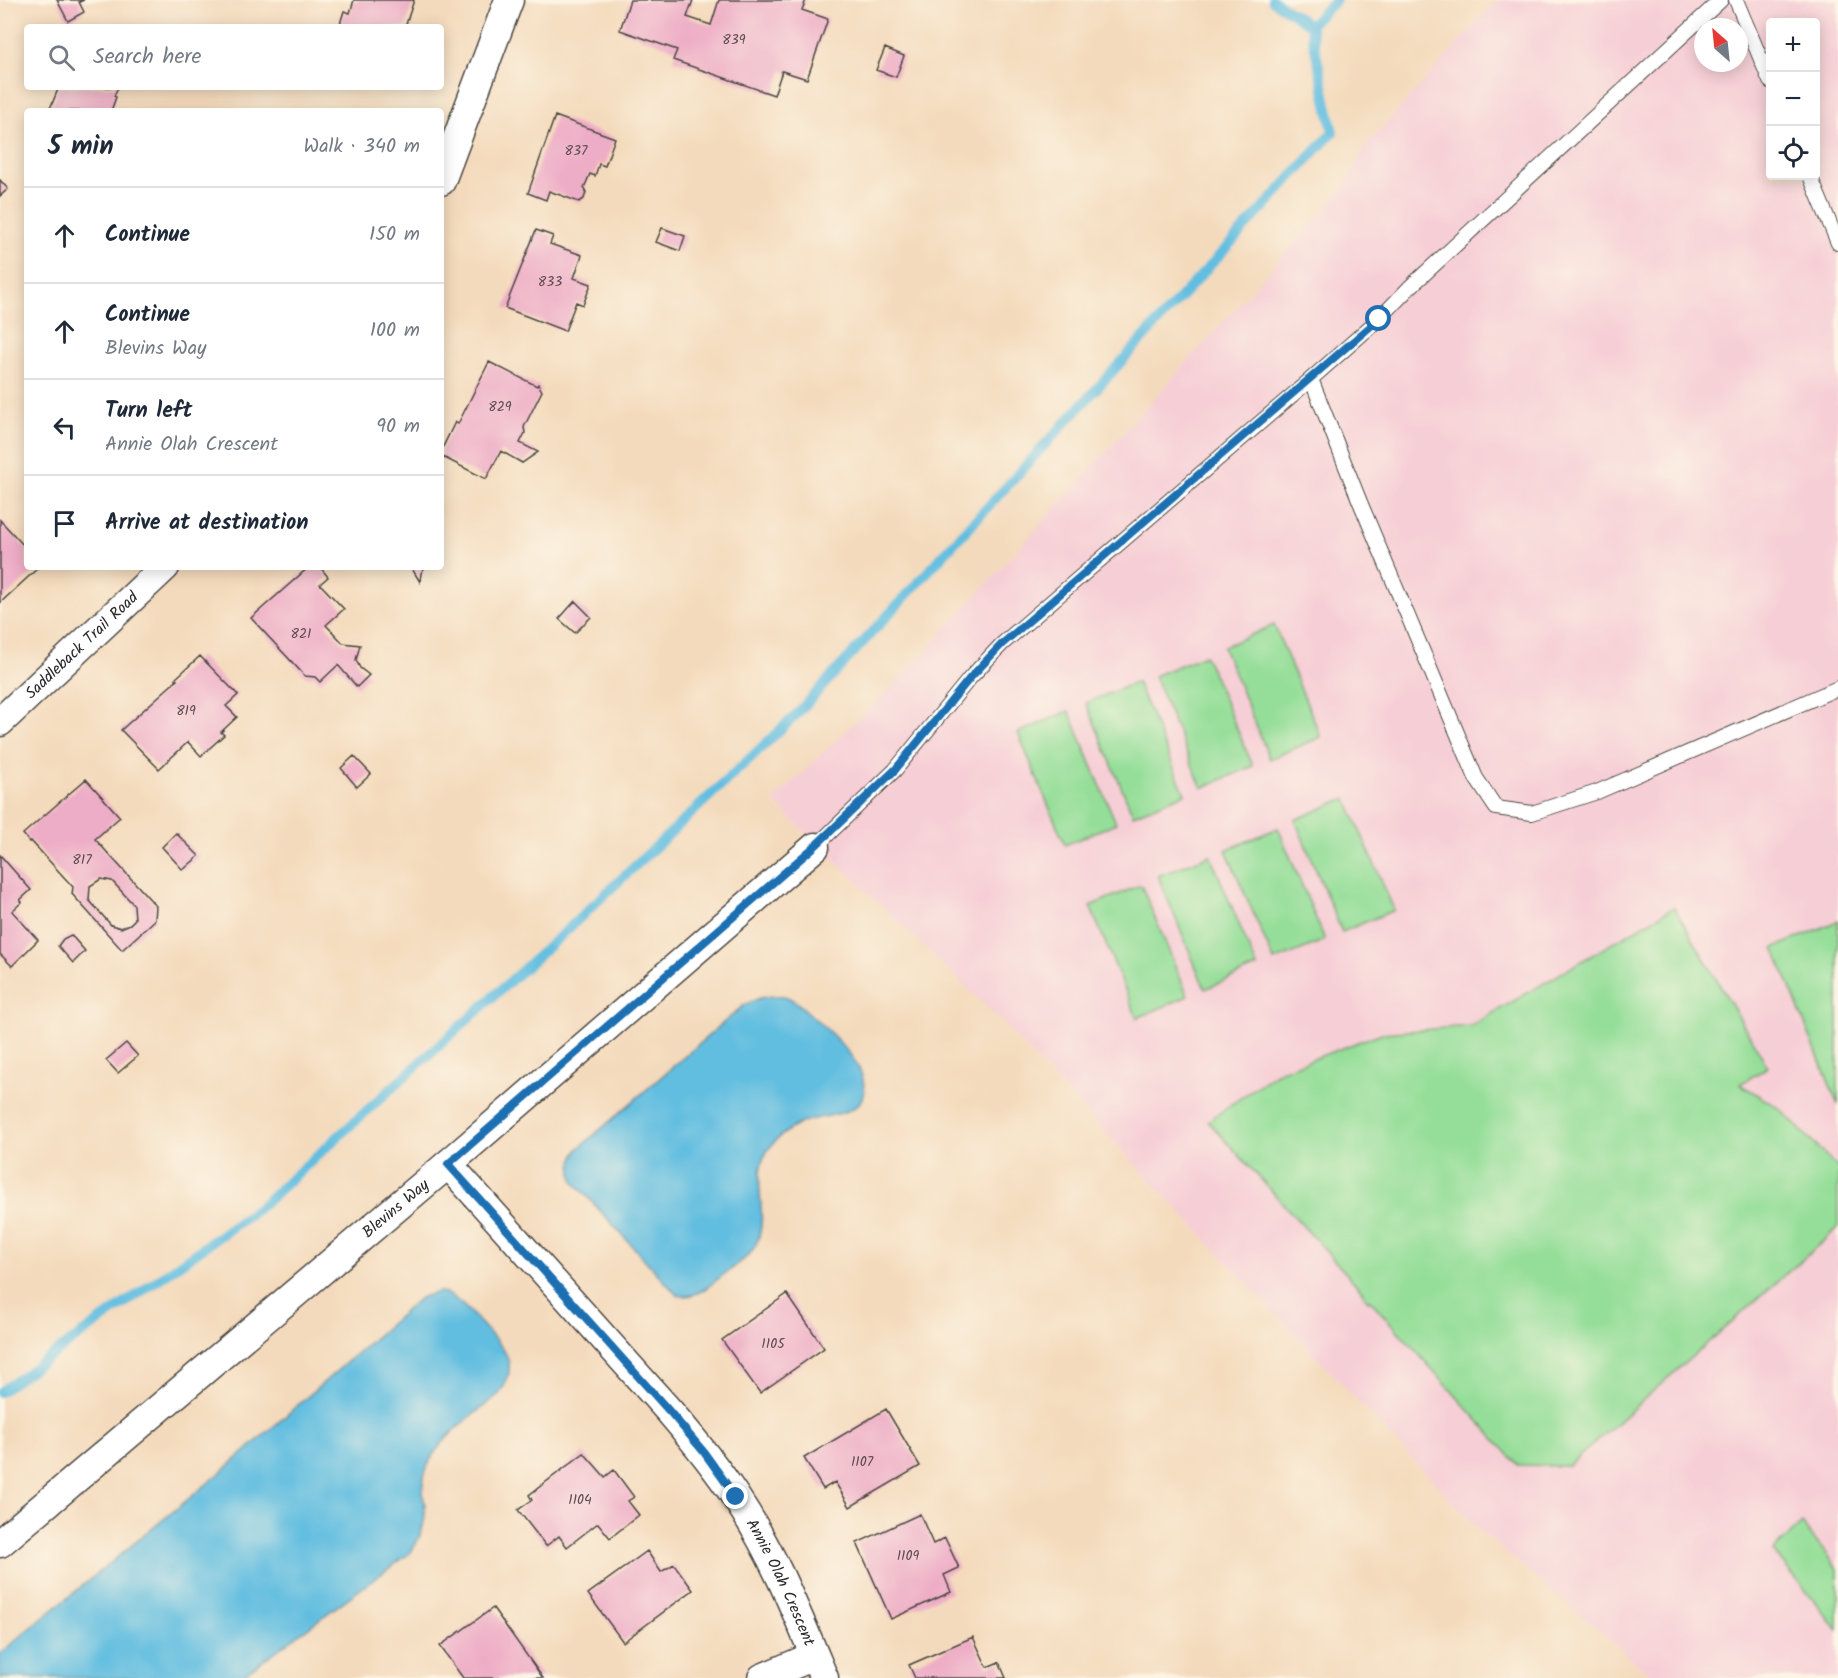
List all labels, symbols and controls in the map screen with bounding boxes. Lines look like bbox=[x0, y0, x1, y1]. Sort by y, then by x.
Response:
north arrow bbox=[1694, 18, 1748, 72]
map controls bbox=[1766, 18, 1820, 180]
button: + bbox=[1766, 18, 1820, 72]
search box bbox=[24, 24, 444, 90]
house number: 839 bbox=[722, 29, 746, 51]
text: Search here bbox=[93, 40, 201, 75]
icon: search bbox=[45, 41, 78, 74]
button: − bbox=[1766, 72, 1820, 126]
text: 5 min bbox=[48, 126, 114, 168]
button: locate bbox=[1766, 126, 1820, 180]
text: Walk · 340 m bbox=[304, 131, 420, 163]
house number: 837 bbox=[565, 140, 588, 162]
text: Continue bbox=[105, 218, 190, 253]
icon: ahead bbox=[48, 219, 81, 252]
text: 150 m bbox=[369, 219, 420, 251]
house number: 833 bbox=[538, 271, 562, 293]
text: Continue bbox=[105, 298, 190, 333]
route start bbox=[1365, 305, 1391, 331]
icon: ahead bbox=[48, 315, 81, 348]
text: 100 m bbox=[370, 315, 420, 347]
text: Blevins Way bbox=[105, 333, 206, 365]
text: Turn left bbox=[105, 394, 192, 429]
house number: 829 bbox=[488, 396, 512, 418]
icon: left bbox=[48, 411, 81, 444]
text: 90 m bbox=[376, 411, 420, 443]
text: Annie Olah Crescent bbox=[105, 429, 278, 461]
text: Arrive at destination bbox=[105, 506, 308, 541]
icon: arrive bbox=[48, 507, 81, 540]
street label: Saddleback Trail Road bbox=[19, 585, 145, 705]
house number: 821 bbox=[291, 623, 311, 645]
house number: 819 bbox=[176, 700, 196, 722]
house number: 817 bbox=[72, 849, 92, 871]
street label: Blevins Way bbox=[356, 1172, 435, 1244]
house number: 1105 bbox=[761, 1333, 786, 1355]
house number: 1107 bbox=[851, 1451, 874, 1473]
route end bbox=[722, 1483, 748, 1509]
house number: 1104 bbox=[568, 1489, 592, 1511]
street label: Annie Olah Crescent bbox=[740, 1514, 822, 1651]
house number: 1109 bbox=[897, 1545, 919, 1567]

